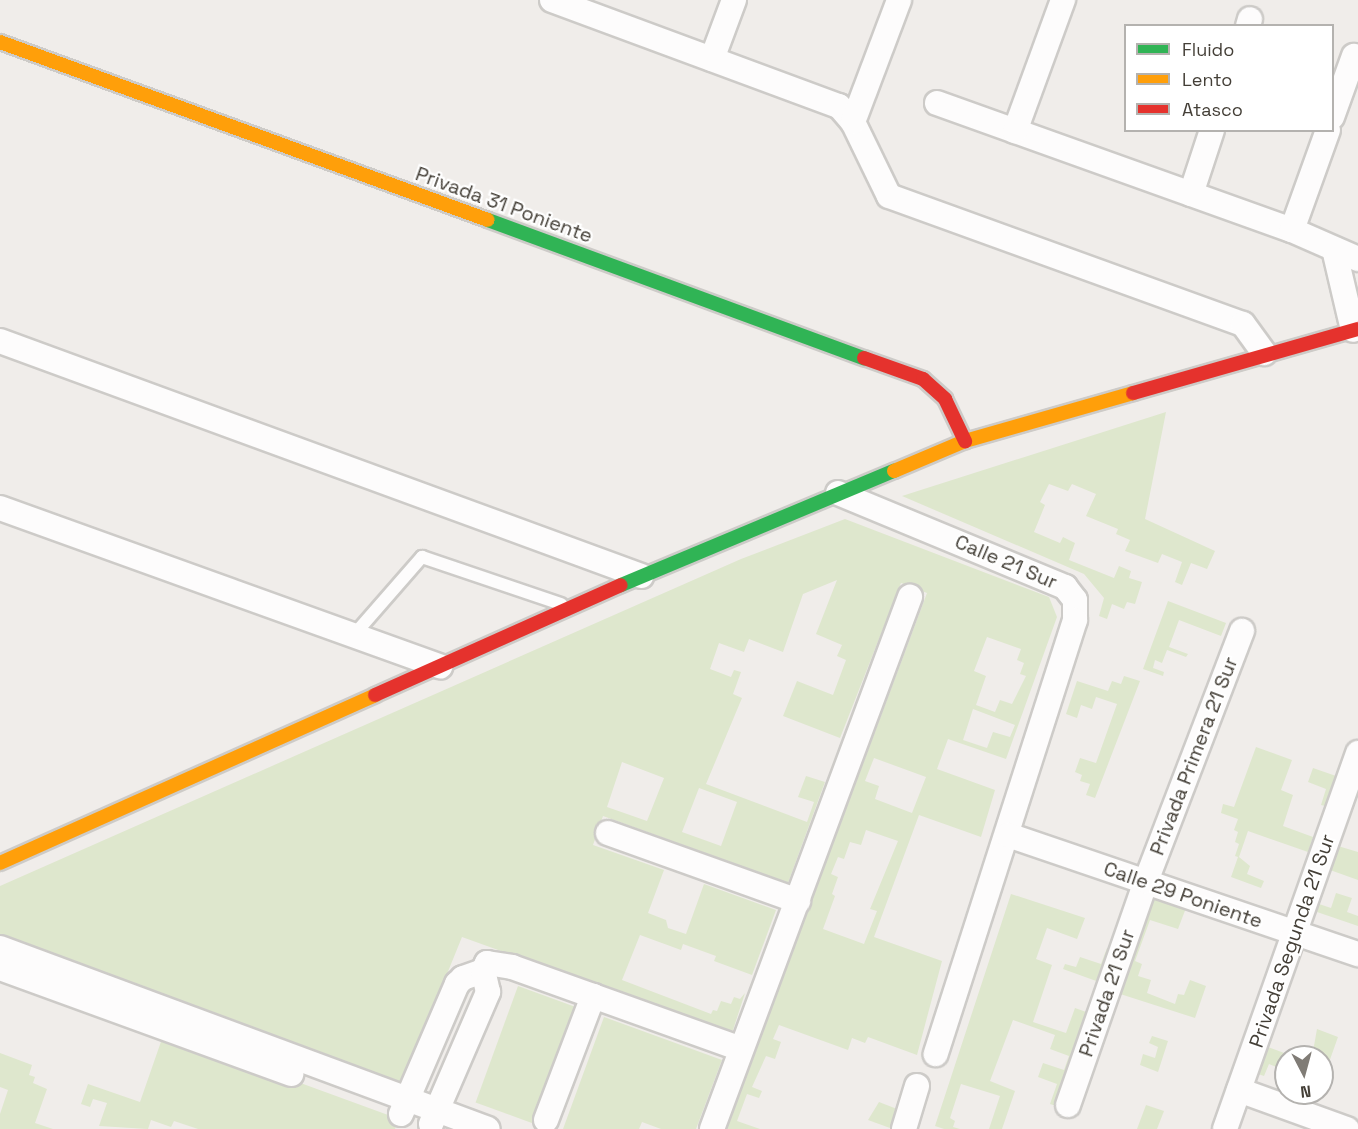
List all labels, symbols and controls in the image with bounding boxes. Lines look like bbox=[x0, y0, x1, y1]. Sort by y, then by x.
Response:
legend bbox=[1124, 24, 1334, 132]
text: Fluido bbox=[1182, 38, 1234, 61]
text: Lento bbox=[1182, 68, 1232, 91]
text: Atasco bbox=[1182, 98, 1243, 121]
street label: Privada 31 Poniente bbox=[412, 162, 596, 248]
street label: Calle 21 Sur bbox=[951, 530, 1061, 594]
street label: Privada Primera 21 Sur bbox=[1145, 653, 1243, 859]
street label: Privada Segunda 21 Sur bbox=[1244, 831, 1340, 1051]
street label: Calle 29 Poniente bbox=[1101, 857, 1265, 933]
street label: Privada 21 Sur bbox=[1074, 926, 1140, 1060]
north arrow bbox=[1274, 1045, 1334, 1105]
text: N bbox=[1299, 1080, 1312, 1102]

